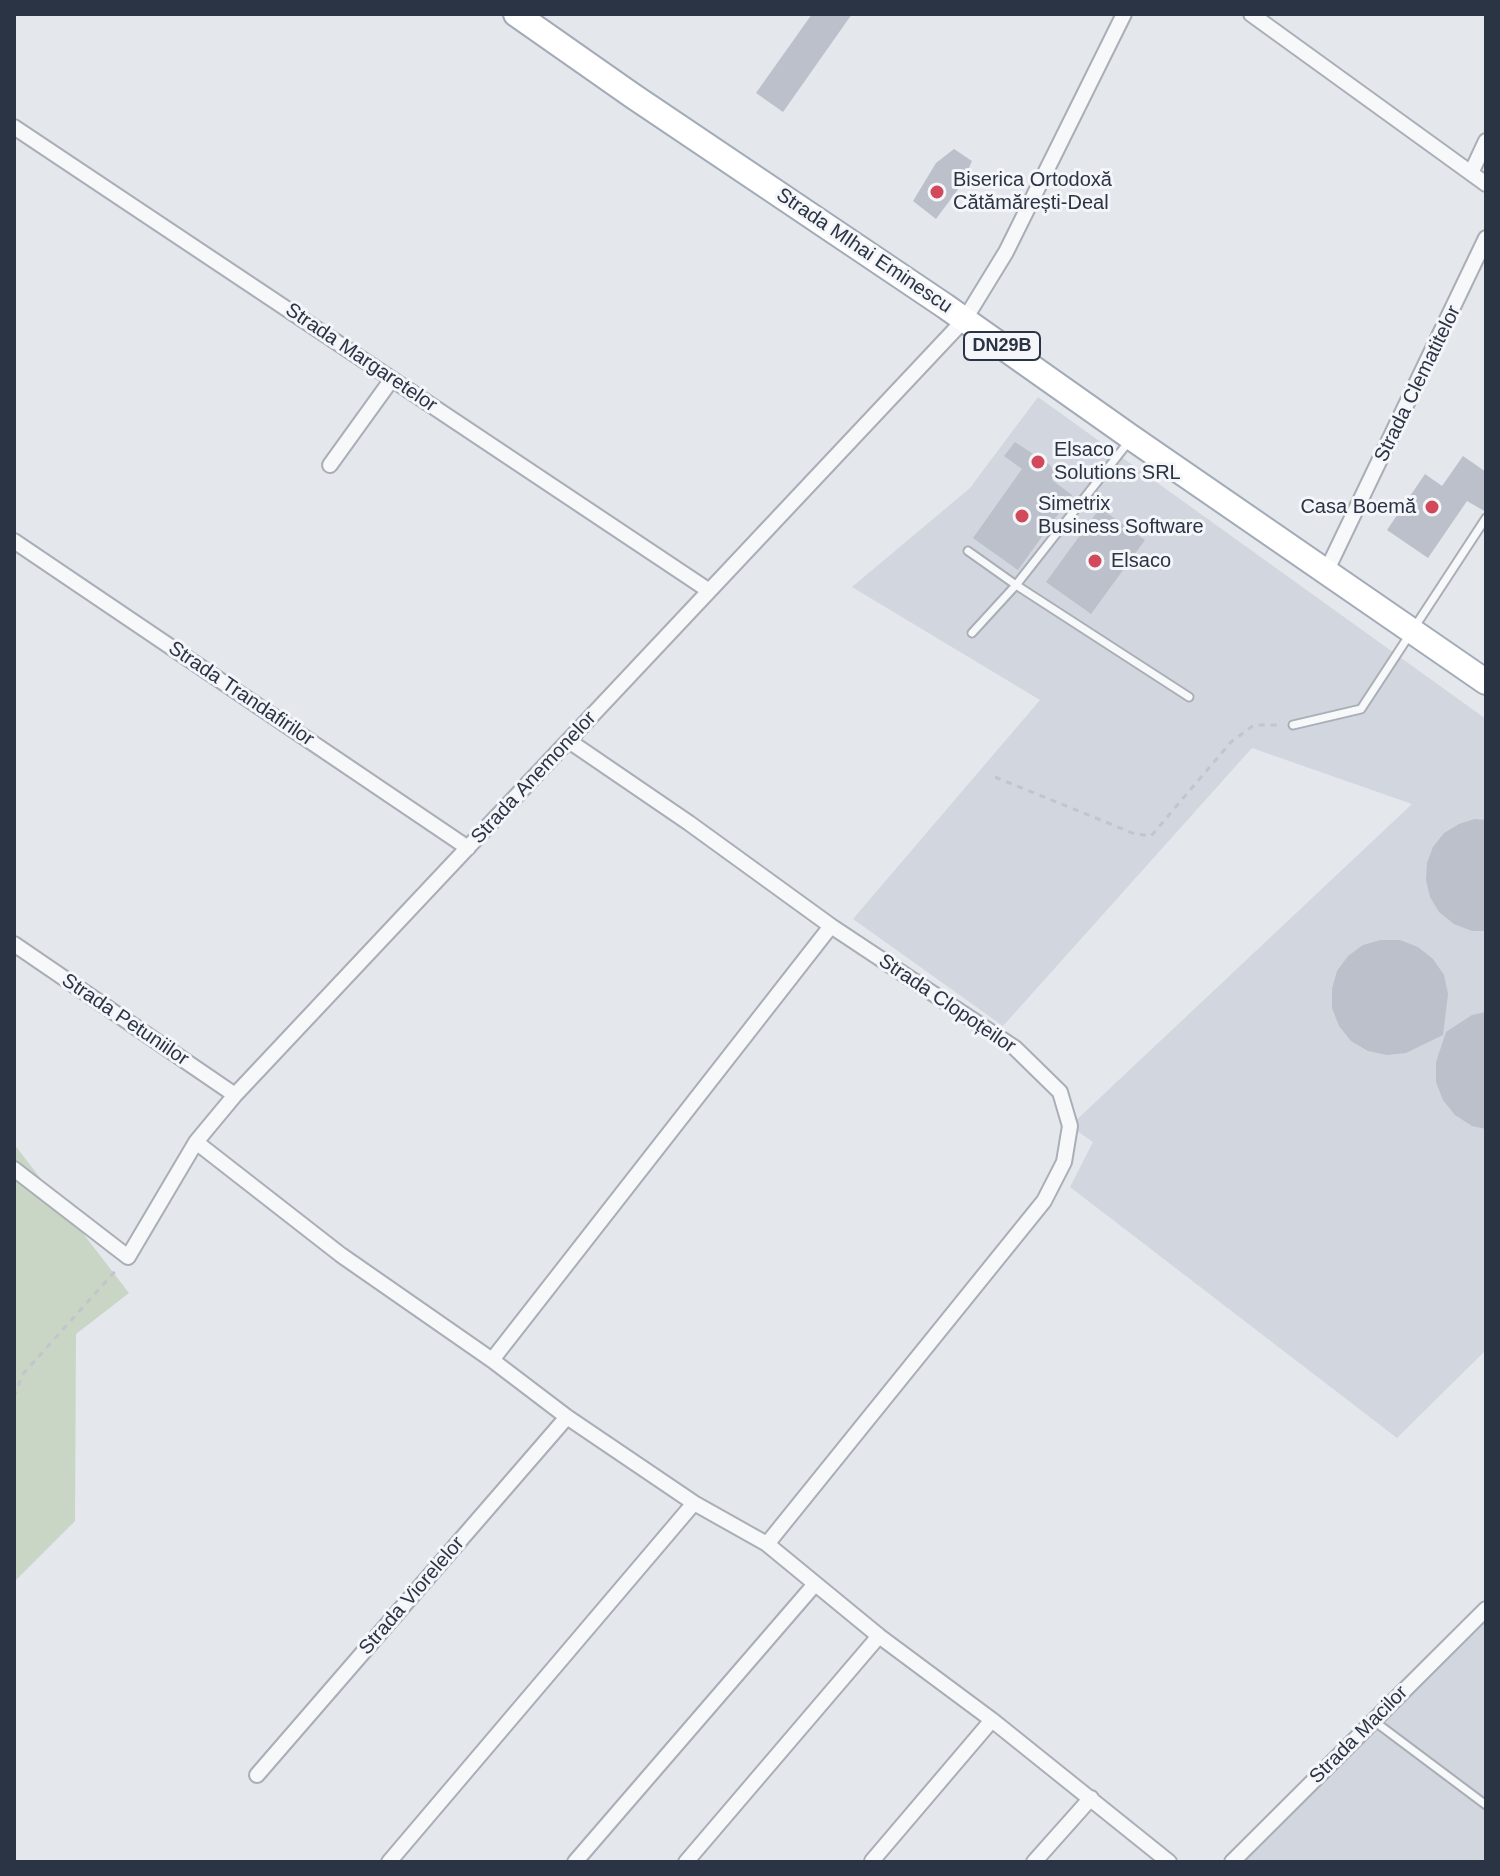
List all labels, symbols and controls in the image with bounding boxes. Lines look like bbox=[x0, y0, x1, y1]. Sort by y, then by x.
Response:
place label: Biserica Ortodoxă Cătămărești-Deal bbox=[953, 168, 1112, 215]
street label: Strada MIhai Eminescu bbox=[772, 183, 956, 319]
marker: Biserica Ortodoxă Cătămărești-Deal bbox=[928, 183, 946, 201]
street label: Strada Margaretelor bbox=[281, 298, 441, 418]
street label: Strada Clematitelor bbox=[1370, 302, 1466, 466]
road number: DN29B bbox=[964, 332, 1040, 360]
place label: Elsaco Solutions SRL bbox=[1054, 438, 1181, 485]
marker: Elsaco Solutions SRL bbox=[1029, 453, 1047, 471]
place label: Simetrix Business Software bbox=[1038, 492, 1204, 539]
place label: Casa Boemă bbox=[1300, 495, 1416, 519]
marker: Casa Boemă bbox=[1423, 498, 1441, 516]
marker: Simetrix Business Software bbox=[1013, 507, 1031, 525]
place label: Elsaco bbox=[1111, 549, 1171, 573]
marker: Elsaco bbox=[1086, 552, 1104, 570]
street label: Strada Trandafirilor bbox=[164, 636, 318, 752]
street label: Strada Anemonelor bbox=[466, 707, 602, 849]
street label: Strada Clopoțeilor bbox=[874, 949, 1020, 1059]
street label: Strada Petuniilor bbox=[57, 969, 193, 1071]
street label: Strada Viorelelor bbox=[354, 1532, 470, 1660]
street label: Strada Macilor bbox=[1305, 1681, 1413, 1789]

